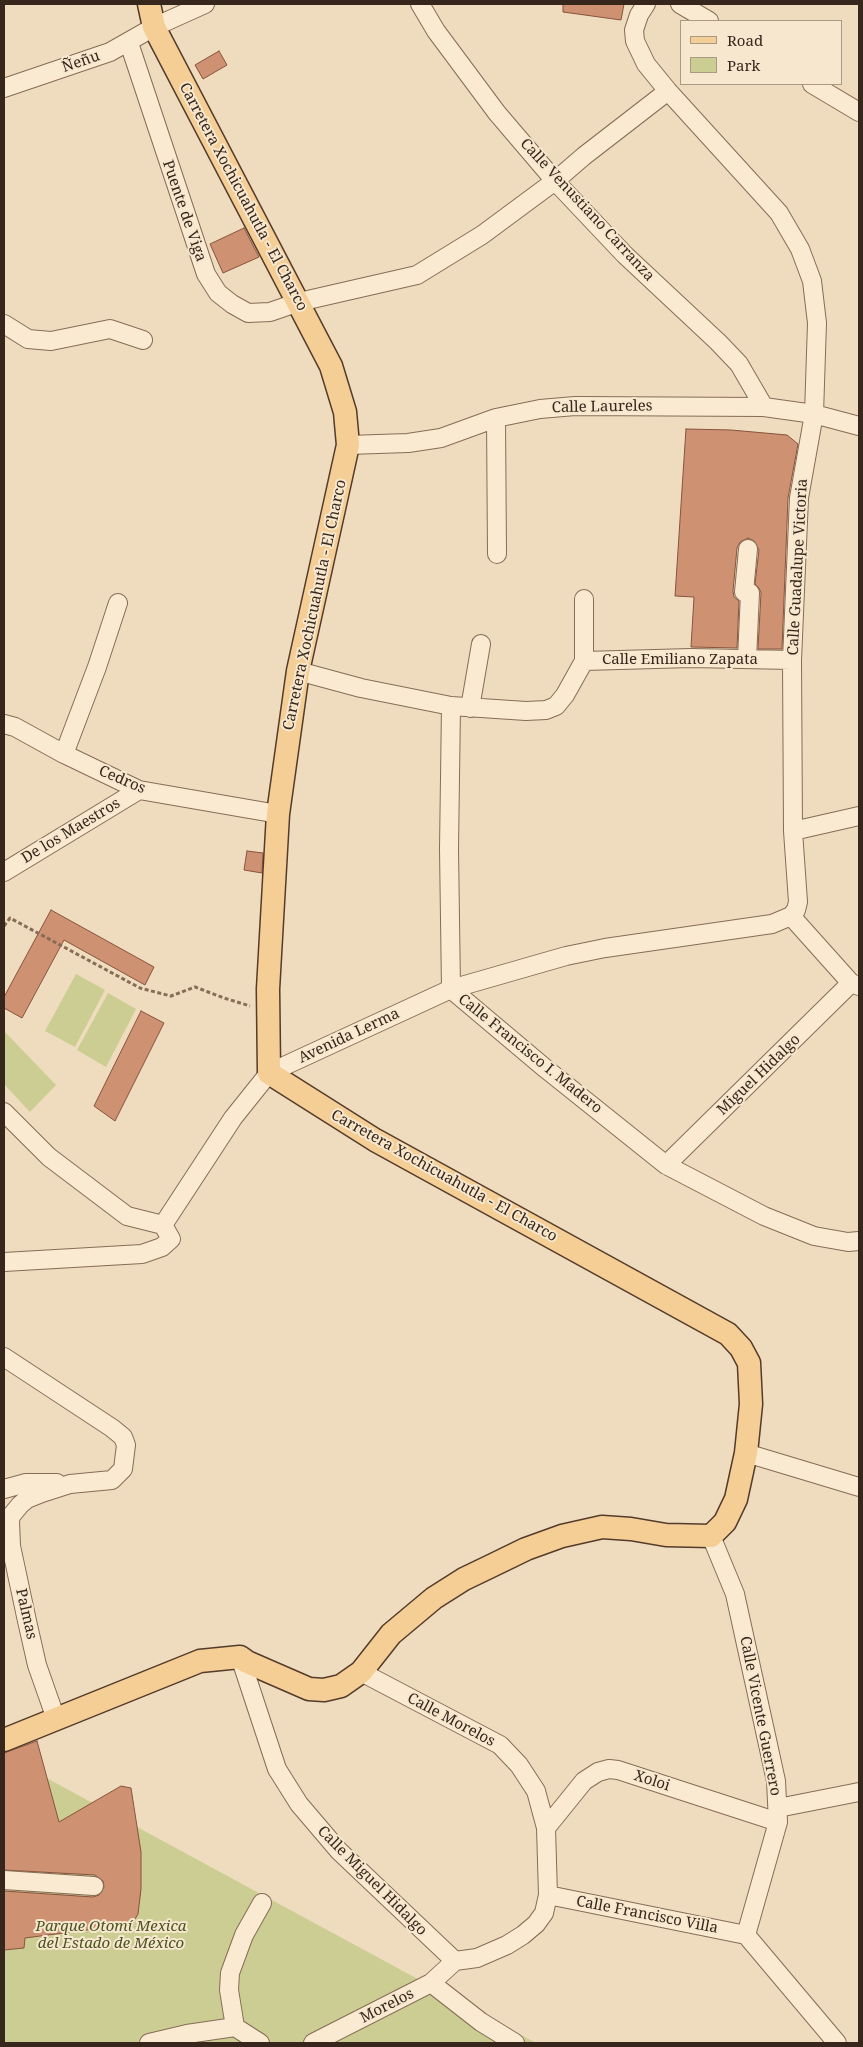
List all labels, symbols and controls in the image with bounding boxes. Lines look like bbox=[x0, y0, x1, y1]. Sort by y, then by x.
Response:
legend bbox=[680, 20, 843, 85]
text: Road bbox=[727, 30, 763, 50]
street label: Ñeñu bbox=[60, 47, 102, 77]
text: Park bbox=[727, 55, 760, 75]
street label: Carretera Xochicuahutla - El Charco bbox=[175, 80, 311, 314]
street label: Calle Venustiano Carranza bbox=[516, 135, 658, 285]
street label: Puente de Viga bbox=[158, 158, 210, 264]
street label: Calle Laureles bbox=[551, 397, 653, 417]
street label: Carretera Xochicuahutla - El Charco bbox=[280, 478, 350, 732]
street label: Calle Guadalupe Victoria bbox=[784, 478, 812, 656]
street label: Calle Emiliano Zapata bbox=[602, 651, 758, 669]
street label: Cedros bbox=[96, 762, 148, 798]
street label: De los Maestros bbox=[18, 794, 124, 868]
street label: Calle Francisco I. Madero bbox=[454, 990, 606, 1118]
street label: Avenida Lerma bbox=[296, 1005, 402, 1067]
street label: Miguel Hidalgo bbox=[714, 1031, 804, 1119]
street label: Carretera Xochicuahutla - El Charco bbox=[328, 1106, 560, 1246]
street label: Palmas bbox=[11, 1587, 41, 1641]
street label: Calle Vicente Guerrero bbox=[736, 1635, 784, 1797]
street label: Calle Morelos bbox=[404, 1689, 498, 1751]
street label: Xoloi bbox=[632, 1767, 672, 1795]
street label: Calle Miguel Hidalgo bbox=[313, 1822, 431, 1940]
street label: Calle Francisco Villa bbox=[575, 1892, 719, 1938]
park label: Parque Otomí Mexica del Estado de México bbox=[36, 1918, 186, 1953]
street label: Morelos bbox=[357, 1985, 417, 2027]

